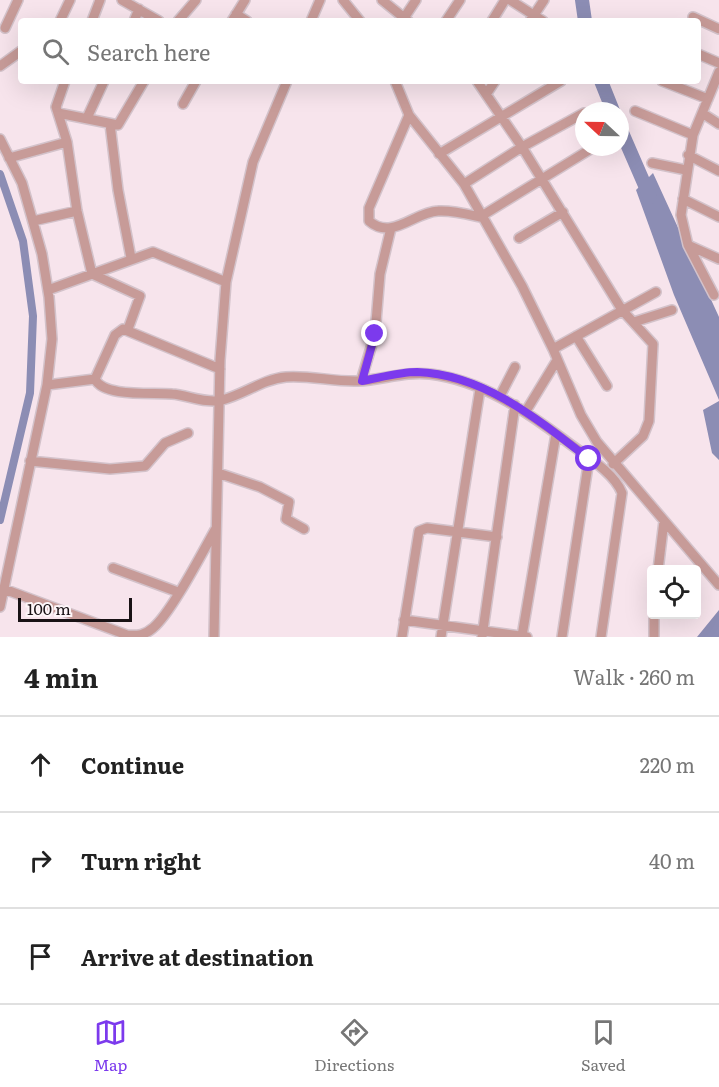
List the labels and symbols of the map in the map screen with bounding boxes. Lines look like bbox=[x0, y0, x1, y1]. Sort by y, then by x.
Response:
north arrow bbox=[575, 102, 629, 156]
route end bbox=[361, 320, 387, 346]
route start bbox=[575, 445, 601, 471]
scale bar bbox=[18, 595, 132, 622]

